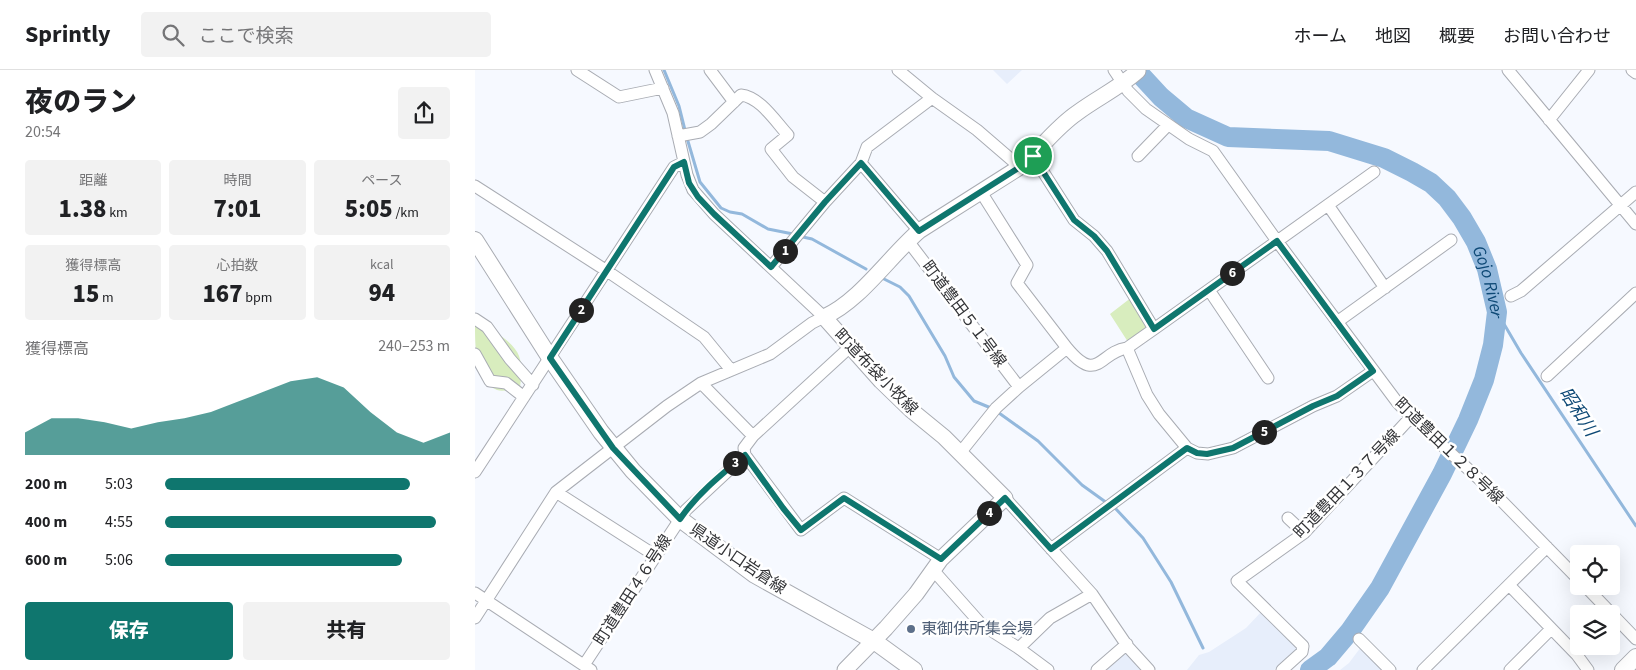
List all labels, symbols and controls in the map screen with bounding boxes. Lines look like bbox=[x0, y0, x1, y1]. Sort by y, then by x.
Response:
search box bbox=[141, 12, 491, 57]
text: Sprintly bbox=[25, 17, 111, 52]
icon: search bbox=[159, 21, 187, 49]
text: ここで検索 bbox=[199, 23, 294, 50]
text: ホーム bbox=[1294, 24, 1347, 49]
text: 地図 bbox=[1375, 24, 1411, 49]
text: 概要 bbox=[1439, 24, 1475, 49]
text: お問い合わせ bbox=[1503, 24, 1611, 49]
text: 夜のラン bbox=[25, 82, 137, 122]
button: share bbox=[398, 87, 450, 139]
text: 20:54 bbox=[25, 121, 61, 143]
pin bbox=[1012, 135, 1054, 177]
icon: arrive bbox=[1019, 142, 1047, 170]
text: 距離 bbox=[79, 171, 107, 191]
text: 時間 bbox=[223, 171, 251, 191]
text: ペース bbox=[361, 171, 402, 191]
text: 1.38 bbox=[59, 191, 106, 227]
text: 7:01 bbox=[214, 191, 261, 227]
text: 5:05 bbox=[345, 191, 393, 227]
text: km bbox=[106, 203, 128, 223]
text: /km bbox=[393, 203, 419, 223]
pin: 1 bbox=[773, 238, 797, 264]
text: 1 bbox=[782, 241, 789, 261]
water label: Gojo River bbox=[1466, 242, 1509, 320]
text: kcal bbox=[370, 255, 394, 275]
text: 獲得標高 bbox=[65, 256, 121, 276]
text: 心拍数 bbox=[216, 256, 258, 276]
street label: 町道豊田５１号線 bbox=[917, 256, 1011, 372]
pin: 6 bbox=[1219, 260, 1245, 286]
text: 6 bbox=[1229, 263, 1236, 283]
text: 94 bbox=[368, 275, 395, 311]
text: 15 bbox=[73, 276, 99, 312]
text: 167 bbox=[203, 276, 243, 312]
text: m bbox=[99, 288, 114, 308]
text: bpm bbox=[243, 288, 272, 308]
pin: 2 bbox=[569, 298, 593, 322]
text: 2 bbox=[578, 300, 585, 320]
street label: 町道布袋小牧線 bbox=[829, 324, 923, 420]
text: 240–253 m bbox=[378, 335, 450, 357]
text: 獲得標高 bbox=[25, 338, 89, 360]
water label: 昭和川 bbox=[1553, 383, 1604, 443]
street label: 町道豊田１２８号線 bbox=[1390, 393, 1508, 509]
pin: 5 bbox=[1251, 420, 1277, 444]
text: 5 bbox=[1261, 422, 1268, 442]
street label: 町道豊田１３７号線 bbox=[1289, 425, 1405, 543]
pin: 3 bbox=[723, 450, 747, 476]
text: 3 bbox=[732, 453, 739, 473]
text: 200 m bbox=[25, 473, 67, 495]
text: 5:03 bbox=[105, 473, 133, 495]
pin: 4 bbox=[977, 500, 1001, 526]
text: 4 bbox=[986, 503, 993, 523]
text: 400 m bbox=[25, 511, 67, 533]
text: 4:55 bbox=[105, 511, 133, 533]
street label: 県道小口岩倉線 bbox=[685, 519, 791, 599]
street label: 町道豊田４６号線 bbox=[589, 530, 677, 650]
map controls bbox=[1570, 545, 1620, 655]
button: locate bbox=[1570, 545, 1620, 595]
text: 600 m bbox=[25, 549, 67, 571]
text: 5:06 bbox=[105, 549, 133, 571]
button: 保存 bbox=[25, 602, 233, 660]
button: 共有 bbox=[243, 602, 450, 660]
button: layers bbox=[1570, 605, 1620, 655]
place label: 東御供所集会場 bbox=[921, 618, 1033, 640]
marker: 東御供所集会場 bbox=[905, 623, 917, 635]

